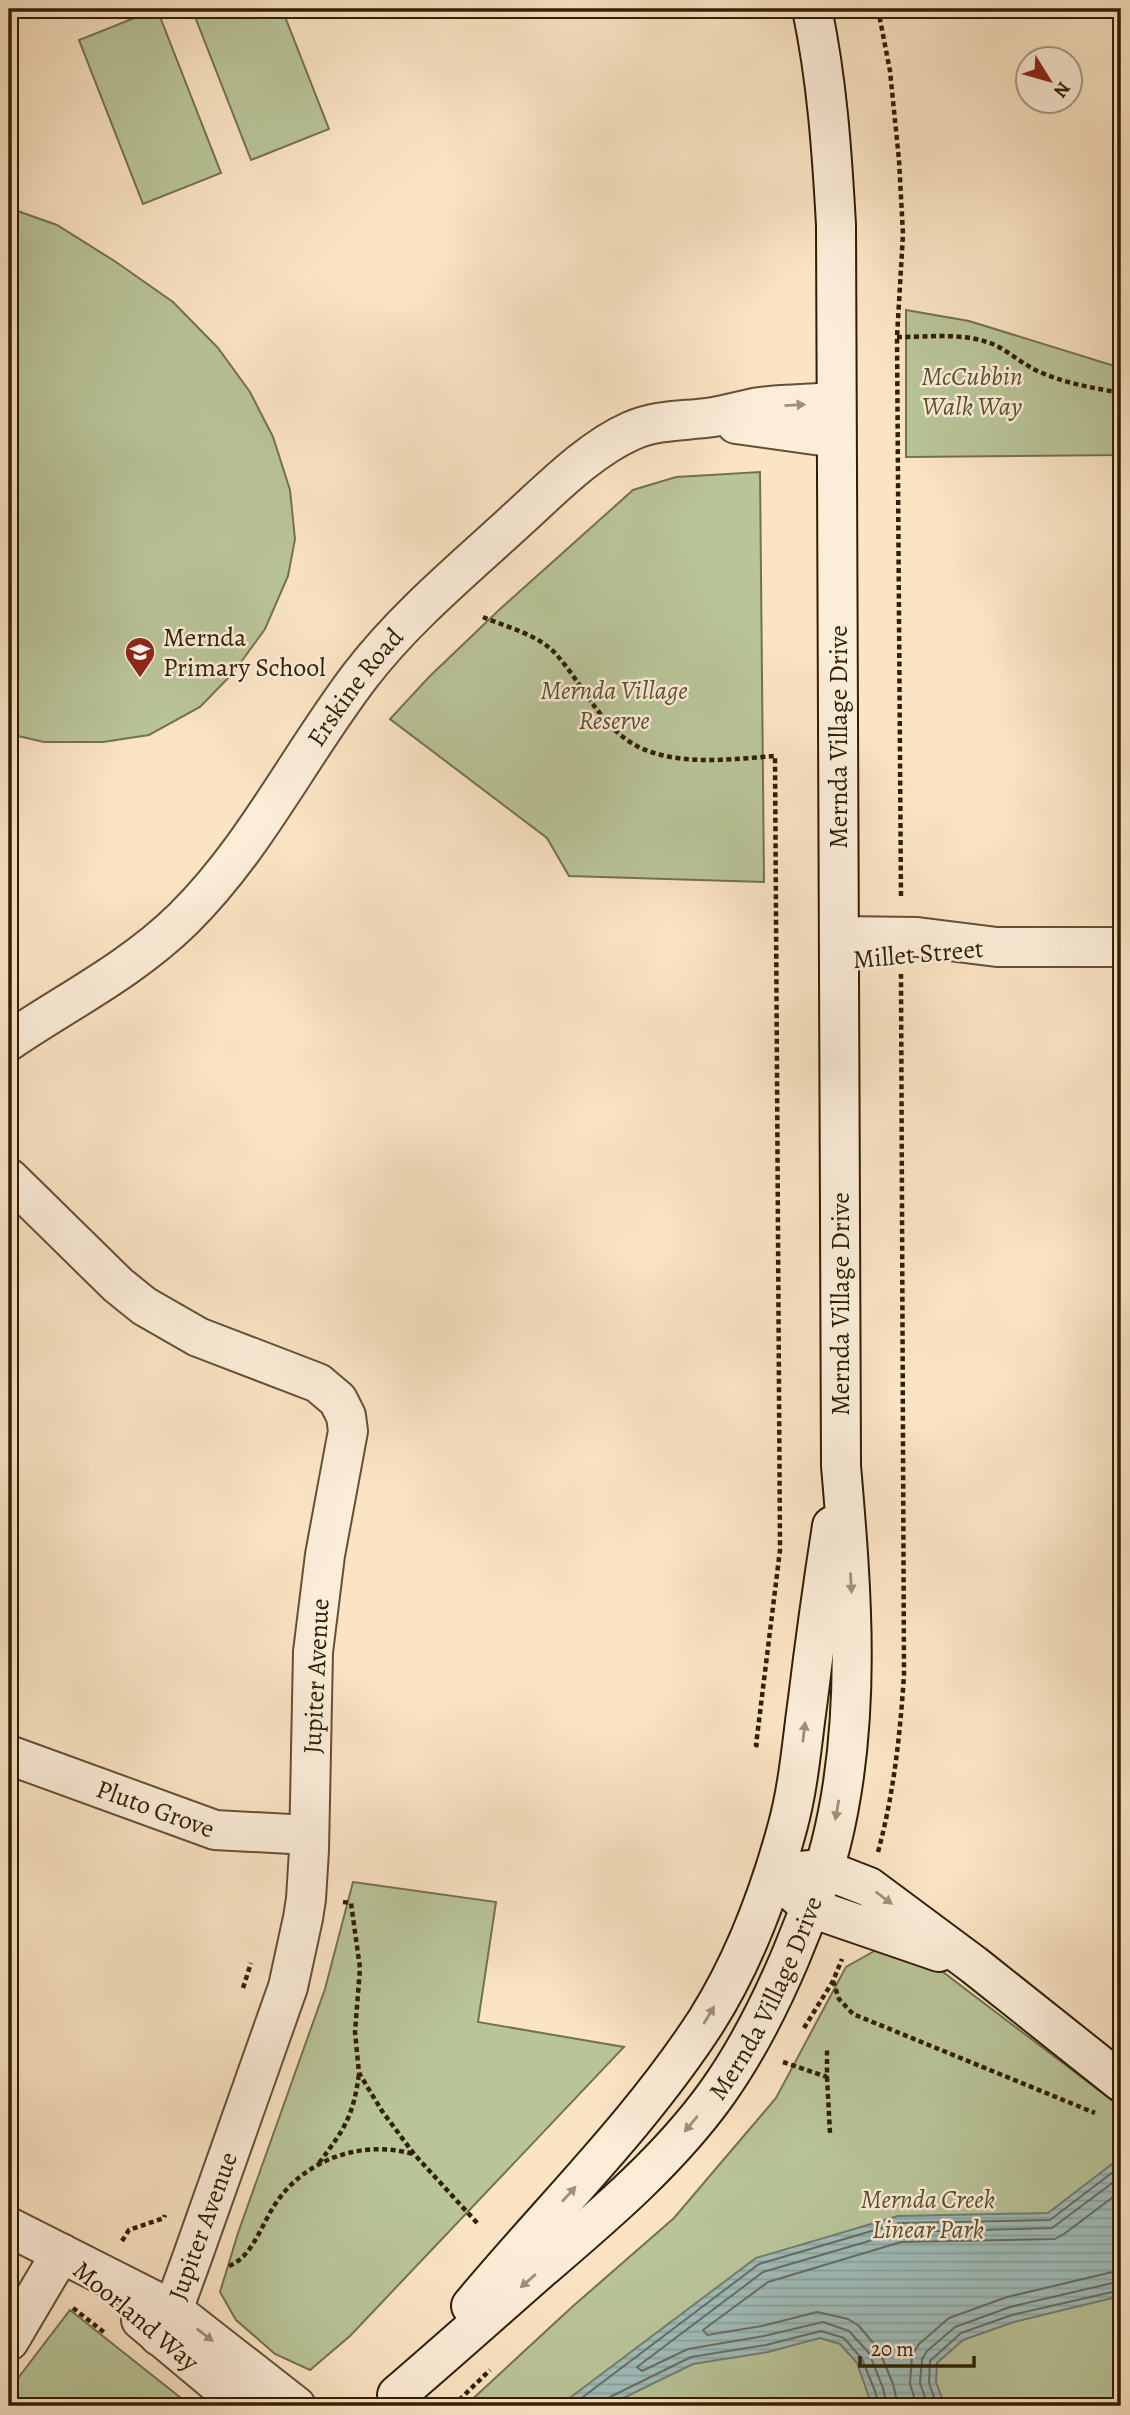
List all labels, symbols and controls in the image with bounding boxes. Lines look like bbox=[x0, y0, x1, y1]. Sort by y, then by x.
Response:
north arrow bbox=[1014, 46, 1084, 116]
text: N bbox=[1047, 76, 1076, 103]
park label: McCubbin Walk Way bbox=[921, 359, 1023, 424]
one-way arrow bbox=[785, 399, 807, 410]
place label: Mernda Primary School bbox=[163, 620, 326, 685]
street label: Erskine Road bbox=[298, 620, 411, 753]
street label: Mernda Village Drive bbox=[821, 625, 856, 849]
school or university icon: Mernda Primary School bbox=[123, 635, 157, 679]
park label: Mernda Village Reserve bbox=[540, 673, 688, 738]
street label: Millet Street bbox=[851, 931, 985, 977]
street label: Mernda Village Drive bbox=[823, 1192, 858, 1416]
one-way arrow bbox=[846, 1572, 857, 1594]
street label: Jupiter Avenue bbox=[294, 1597, 338, 1755]
one-way arrow bbox=[798, 1721, 809, 1743]
street label: Pluto Grove bbox=[92, 1771, 220, 1846]
one-way arrow bbox=[831, 1799, 842, 1821]
one-way arrow bbox=[875, 1890, 893, 1904]
street label: Mernda Village Drive bbox=[700, 1891, 830, 2107]
one-way arrow bbox=[703, 2006, 715, 2025]
one-way arrow bbox=[684, 2115, 699, 2132]
street label: Jupiter Avenue bbox=[160, 2147, 246, 2305]
park label: Mernda Creek Linear Park bbox=[861, 2182, 995, 2247]
one-way arrow bbox=[560, 2186, 576, 2203]
street label: Moorland Way bbox=[66, 2253, 207, 2379]
one-way arrow bbox=[519, 2273, 536, 2288]
scale bar bbox=[860, 2324, 974, 2368]
one-way arrow bbox=[195, 2328, 213, 2343]
text: 20 m bbox=[871, 2335, 914, 2363]

